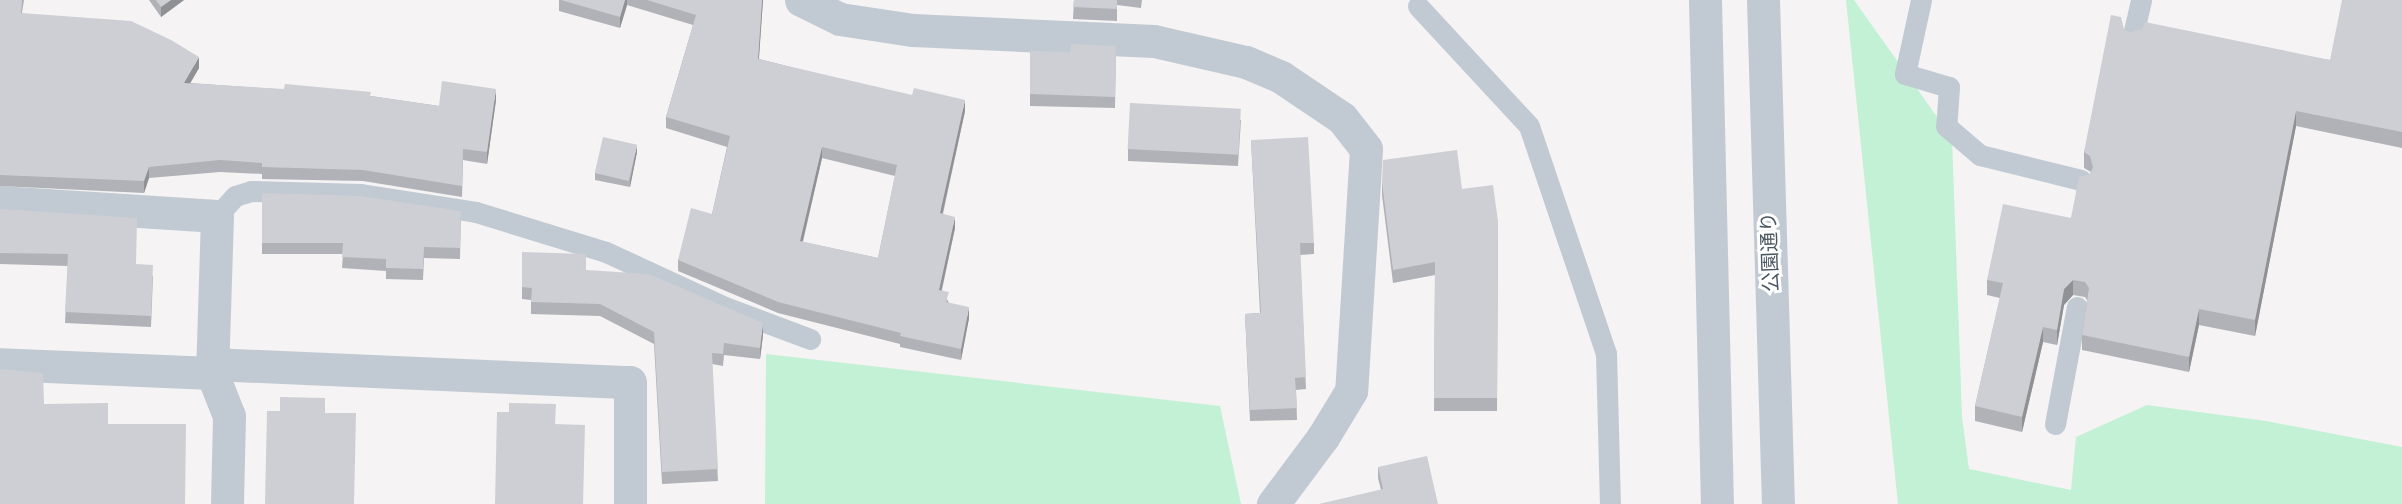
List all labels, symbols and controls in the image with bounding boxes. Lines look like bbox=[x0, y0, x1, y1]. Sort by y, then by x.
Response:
street label: 公園通り bbox=[1758, 212, 1784, 292]

